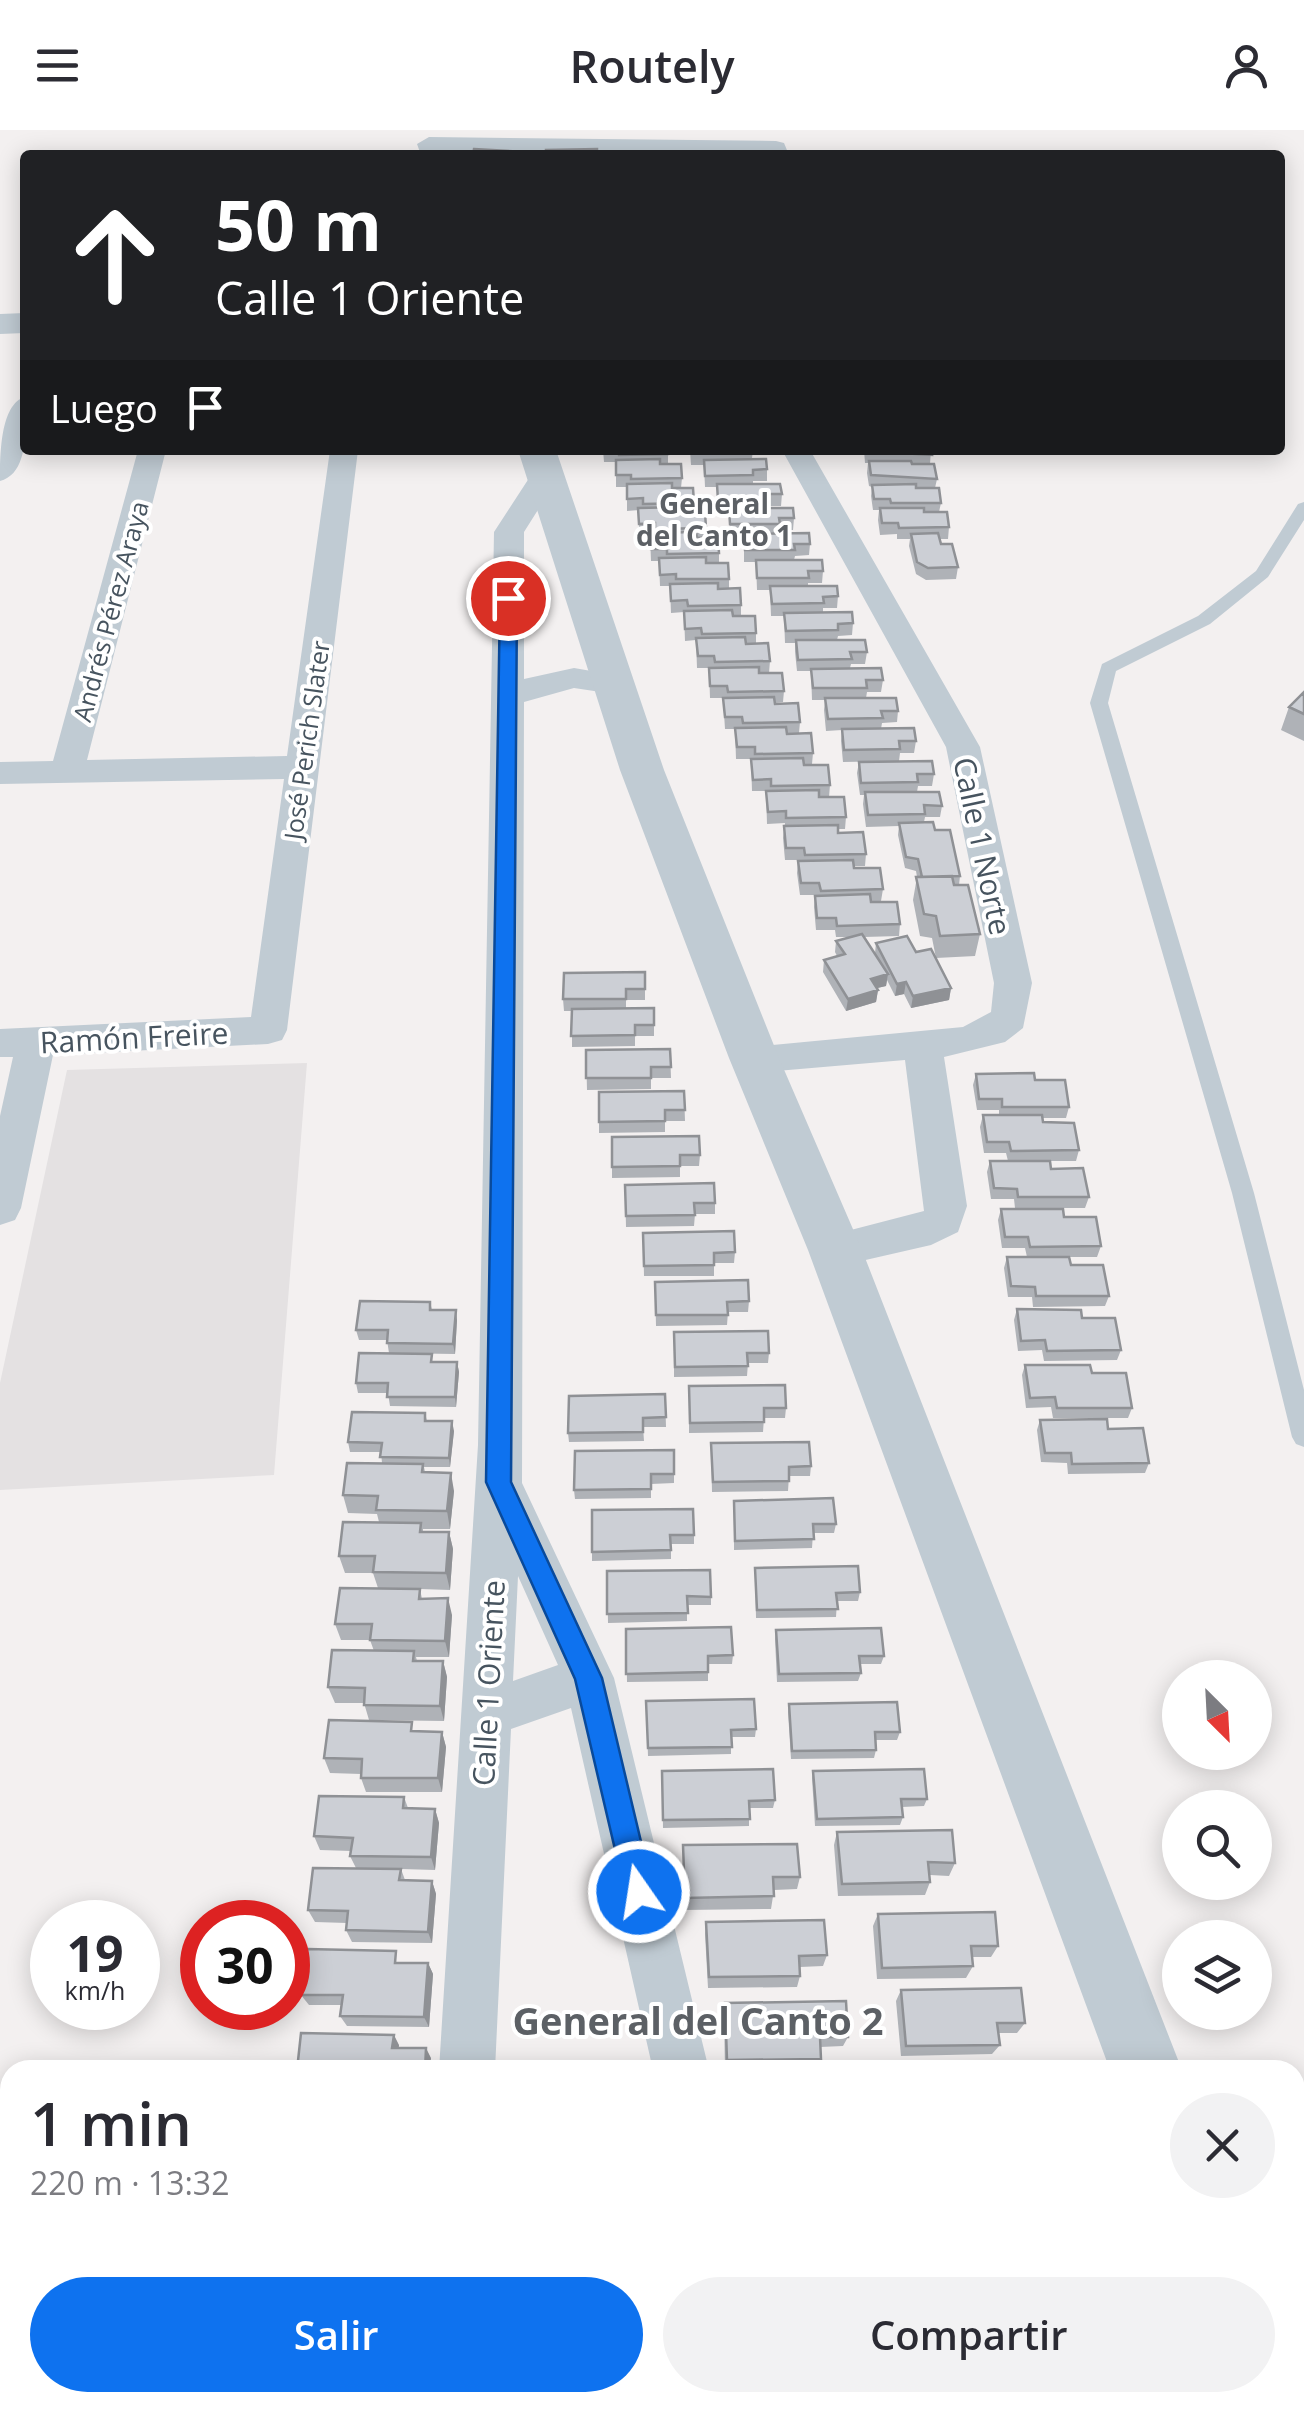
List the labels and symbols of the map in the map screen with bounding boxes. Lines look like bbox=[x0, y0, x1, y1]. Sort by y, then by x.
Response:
district label: General del Canto 1 bbox=[636, 484, 792, 554]
street label: Andrés Pérez Araya bbox=[64, 497, 156, 725]
pin bbox=[466, 556, 551, 641]
street label: José Perich Slater bbox=[275, 638, 337, 844]
street label: Calle 1 Norte bbox=[944, 753, 1022, 939]
street label: Ramón Freire bbox=[39, 1012, 229, 1062]
street label: Calle 1 Oriente bbox=[462, 1579, 514, 1787]
north arrow bbox=[1162, 1660, 1272, 1770]
position arrow bbox=[587, 1840, 691, 1944]
speed limit sign: 30 bbox=[180, 1900, 310, 2030]
district label: General del Canto 2 bbox=[513, 1994, 883, 2046]

